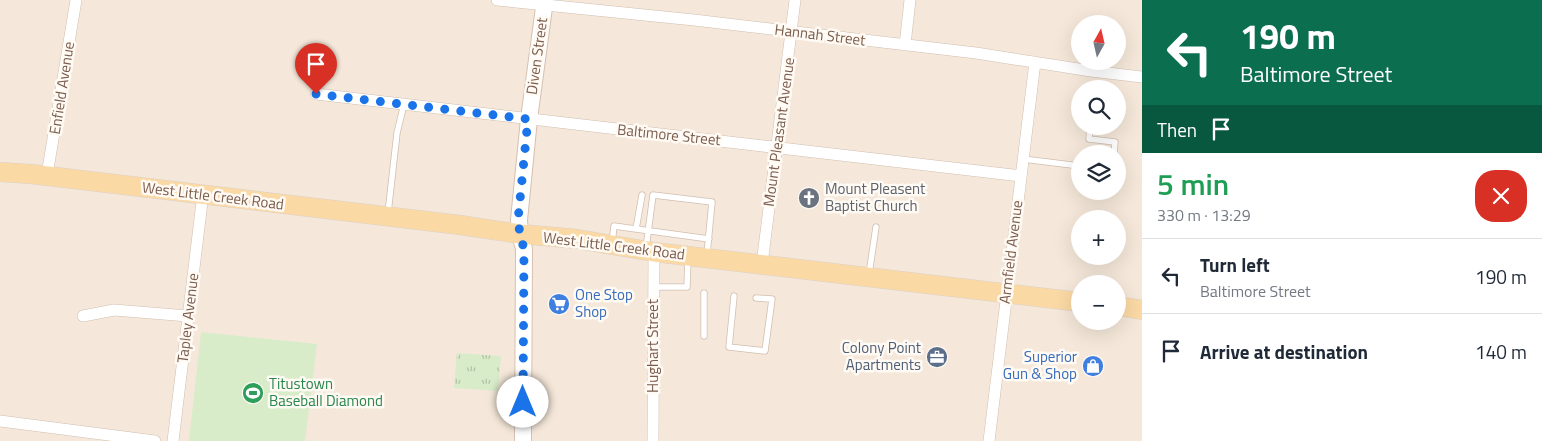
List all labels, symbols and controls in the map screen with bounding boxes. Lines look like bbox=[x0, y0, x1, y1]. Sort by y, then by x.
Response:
text: 190 m bbox=[1240, 9, 1336, 63]
street label: Diven Street bbox=[520, 15, 553, 96]
north arrow bbox=[1071, 15, 1126, 70]
map controls bbox=[1071, 15, 1126, 330]
street label: Hannah Street bbox=[773, 18, 867, 52]
icon: left bbox=[1157, 20, 1222, 85]
street label: Enfield Avenue bbox=[43, 40, 80, 136]
pin bbox=[295, 43, 337, 94]
icon: arrive bbox=[302, 50, 330, 78]
street label: Mount Pleasant Avenue bbox=[757, 56, 800, 208]
text: Baltimore Street bbox=[1240, 57, 1392, 91]
button: search bbox=[1071, 80, 1126, 135]
text: Then bbox=[1157, 115, 1197, 144]
icon: arrive bbox=[1207, 115, 1235, 143]
street label: Baltimore Street bbox=[616, 118, 723, 151]
button: layers bbox=[1071, 145, 1126, 200]
text: 5 min bbox=[1157, 161, 1229, 207]
button: close bbox=[1475, 170, 1527, 222]
street label: West Little Creek Road bbox=[141, 175, 285, 216]
place label: Mount Pleasent Baptist Church bbox=[825, 177, 926, 217]
church icon: Mount Pleasent Baptist Church bbox=[797, 186, 821, 210]
street label: Armfield Avenue bbox=[993, 199, 1028, 305]
text: 330 m · 13:29 bbox=[1157, 203, 1251, 227]
button: + bbox=[1071, 210, 1126, 265]
street label: West Little Creek Road bbox=[542, 225, 686, 266]
text: Turn left bbox=[1200, 250, 1270, 279]
icon: left bbox=[1157, 262, 1185, 290]
text: 190 m bbox=[1475, 262, 1527, 291]
street label: Tapley Avenue bbox=[171, 272, 204, 364]
button: − bbox=[1071, 275, 1126, 330]
text: Baltimore Street bbox=[1200, 279, 1311, 303]
place label: One Stop Shop bbox=[575, 283, 633, 323]
supermarket icon: One Stop Shop bbox=[547, 292, 571, 316]
street label: Hughart Street bbox=[641, 298, 664, 393]
place label: Colony Point Apartments bbox=[842, 336, 922, 376]
icon: arrive bbox=[1157, 337, 1185, 365]
text: Arrive at destination bbox=[1200, 337, 1368, 366]
text: 140 m bbox=[1475, 337, 1527, 366]
office icon: Colony Point Apartments bbox=[925, 345, 949, 369]
place label: Superior Gun & Shop bbox=[1003, 345, 1077, 385]
shop icon: Superior Gun & Shop bbox=[1081, 354, 1105, 378]
place label: Titustown Baseball Diamond bbox=[269, 372, 383, 412]
position arrow bbox=[496, 375, 548, 427]
sports icon: Titustown Baseball Diamond bbox=[241, 381, 265, 405]

